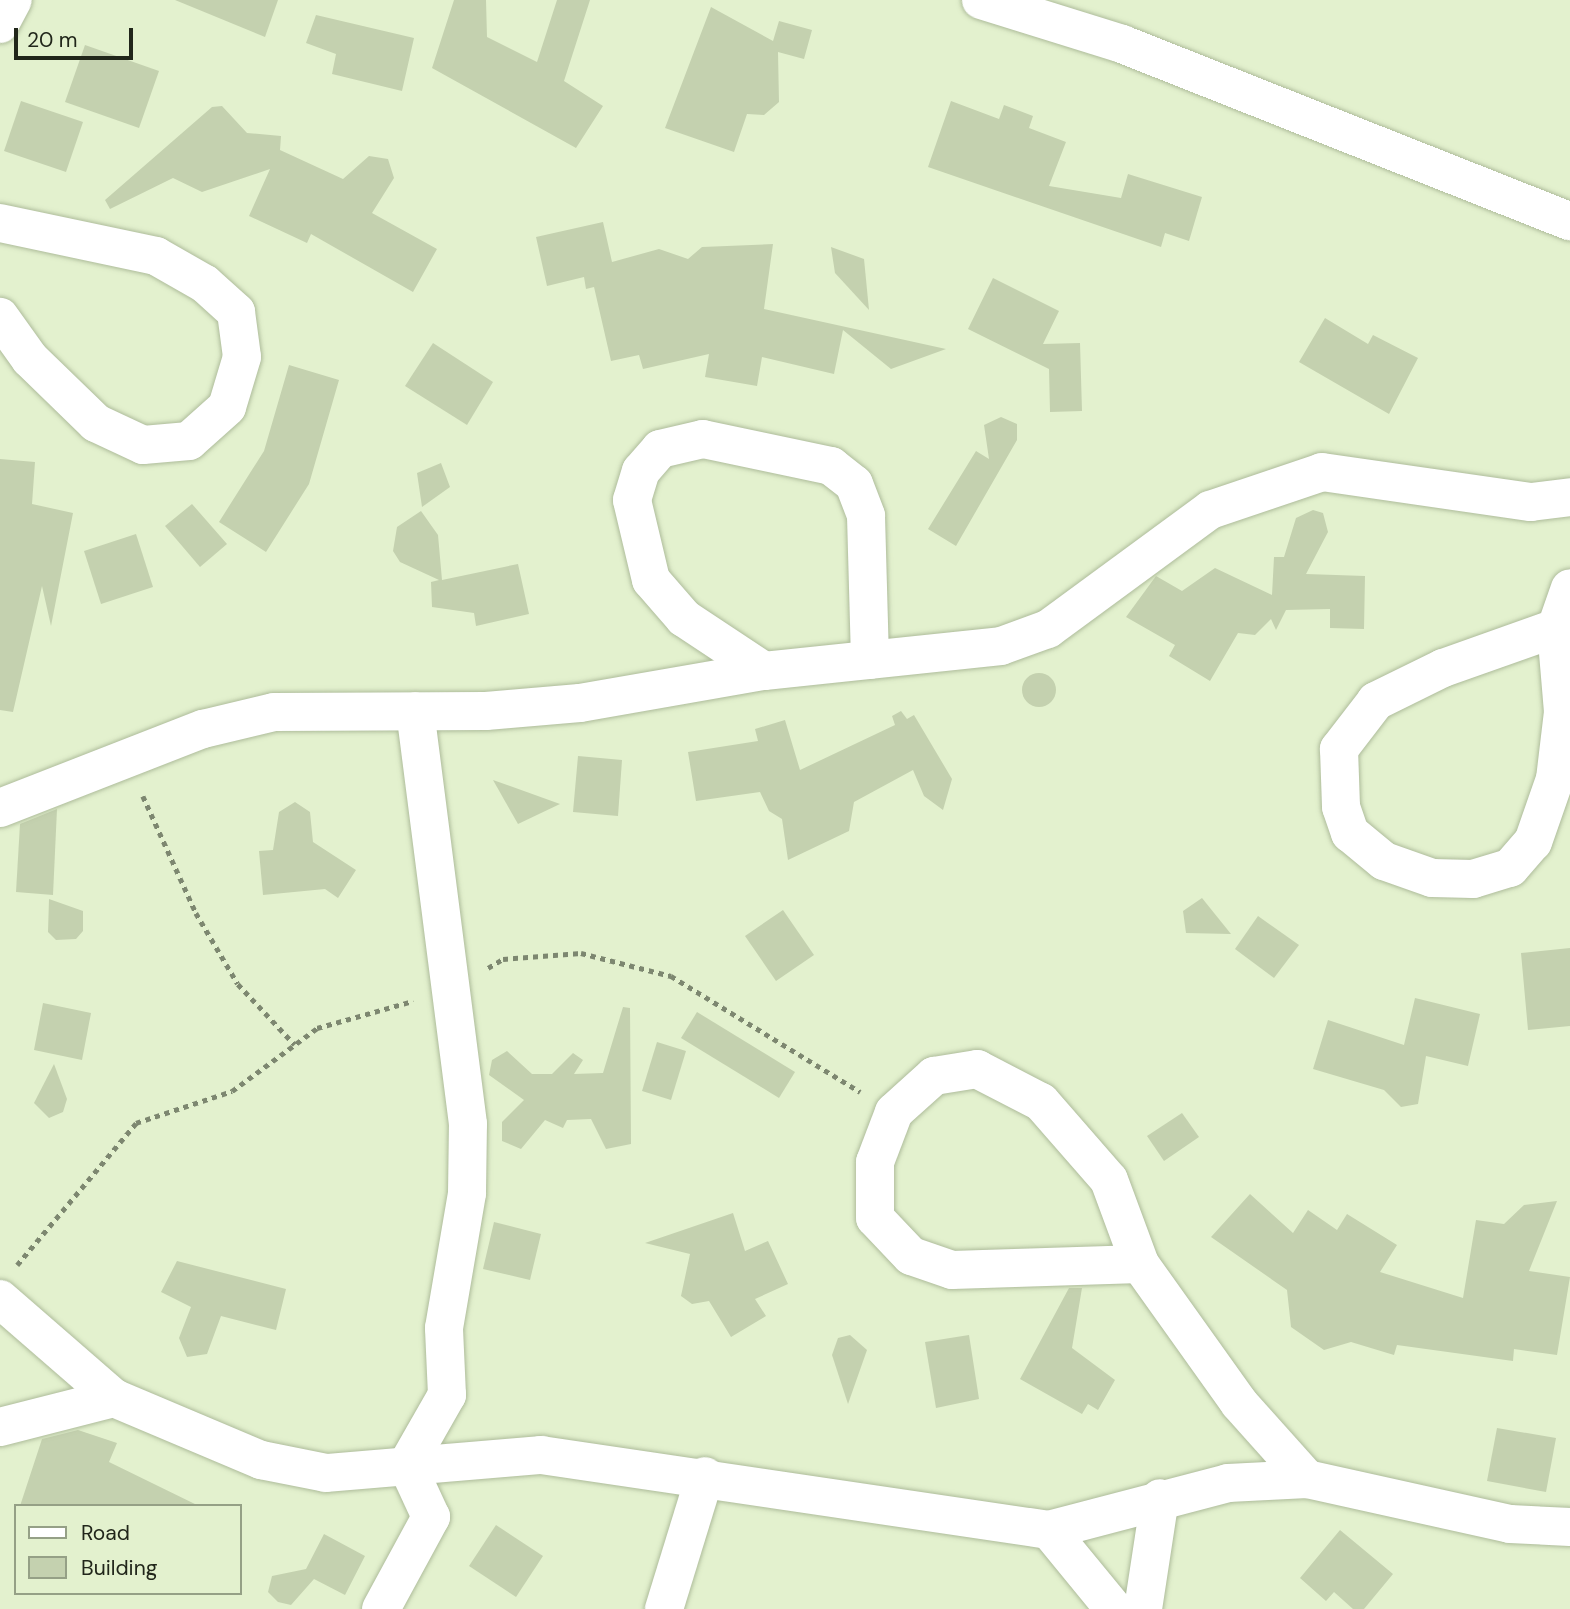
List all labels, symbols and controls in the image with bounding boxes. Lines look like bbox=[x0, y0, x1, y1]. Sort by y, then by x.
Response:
scale bar bbox=[18, 14, 136, 58]
text: 20 m bbox=[27, 26, 78, 54]
legend bbox=[14, 1504, 242, 1595]
text: Road bbox=[81, 1519, 130, 1547]
text: Building bbox=[81, 1554, 157, 1582]

